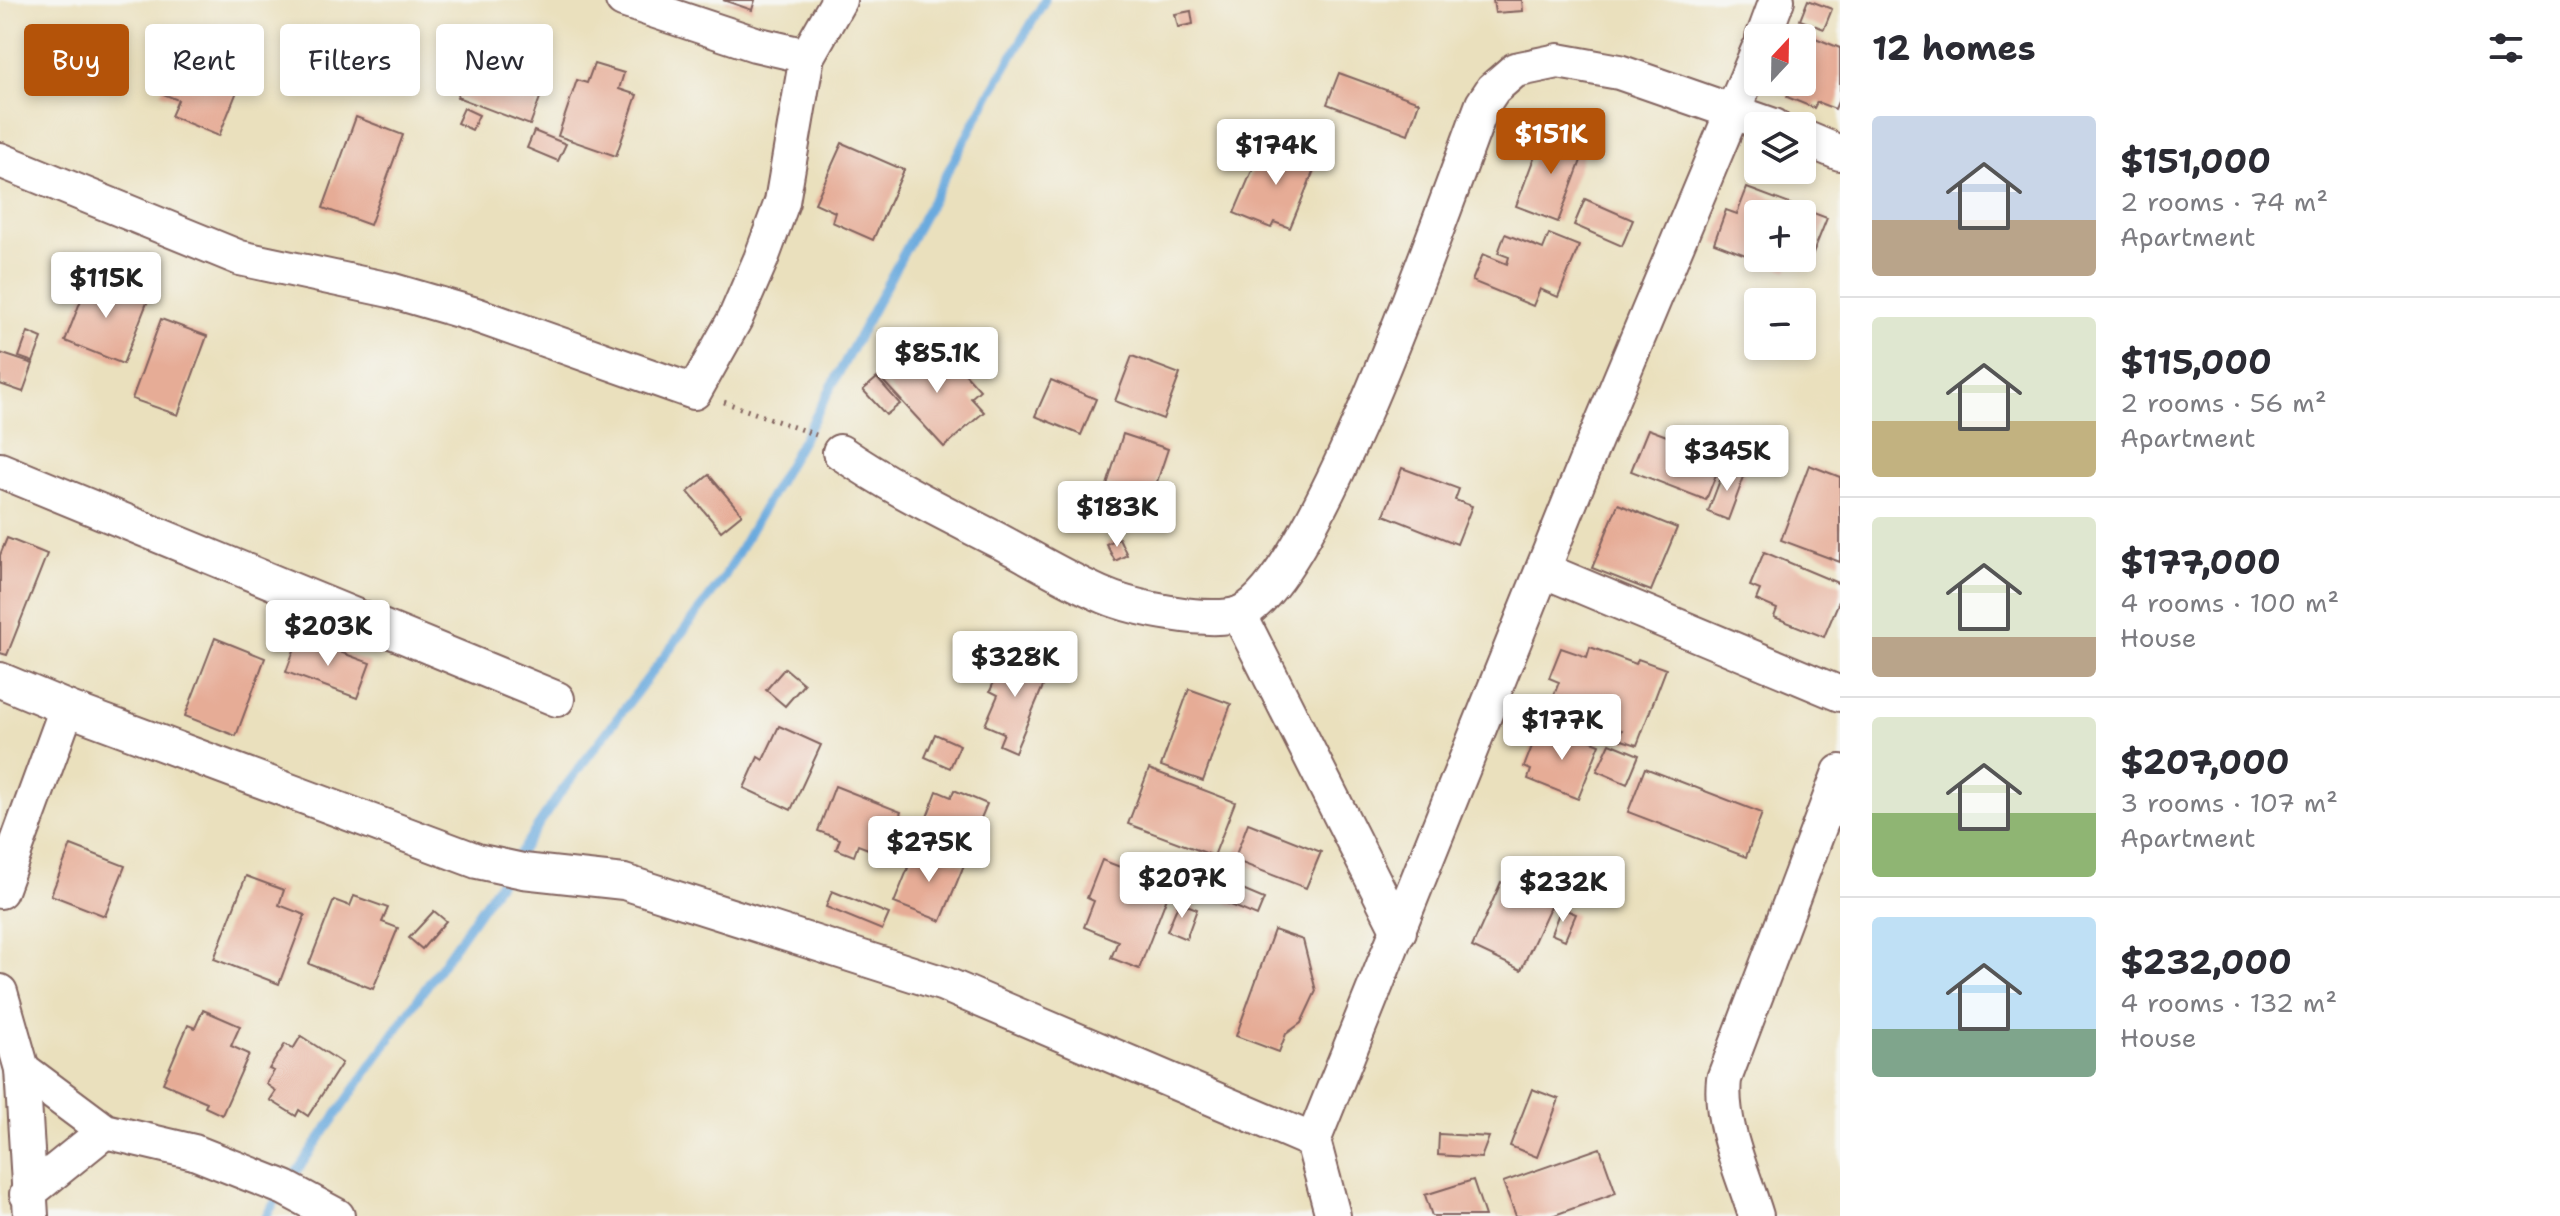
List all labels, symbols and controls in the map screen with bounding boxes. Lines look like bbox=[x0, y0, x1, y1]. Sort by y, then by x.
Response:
chip: Buy bbox=[24, 24, 129, 96]
chip: Rent bbox=[145, 24, 264, 96]
chip: Filters bbox=[280, 24, 420, 96]
chip: New bbox=[436, 24, 553, 96]
north arrow bbox=[1744, 24, 1816, 96]
map controls bbox=[1744, 24, 1816, 360]
text: 12 homes bbox=[1872, 25, 2036, 71]
icon: filters bbox=[2484, 26, 2528, 70]
pin: $151K bbox=[1495, 108, 1607, 176]
button: layers bbox=[1744, 112, 1816, 184]
text: $151K bbox=[1514, 116, 1588, 151]
pin: $174K bbox=[1220, 119, 1332, 187]
text: $174K bbox=[1235, 127, 1317, 162]
text: $151,000 bbox=[2120, 138, 2271, 184]
icon: home bbox=[1936, 148, 2032, 244]
text: 2 rooms · 74 m² bbox=[2120, 184, 2328, 219]
button: + bbox=[1744, 200, 1816, 272]
text: Apartment bbox=[2120, 219, 2256, 254]
pin: $115K bbox=[50, 252, 162, 320]
text: $115K bbox=[69, 260, 143, 295]
button: − bbox=[1744, 288, 1816, 360]
pin: $85.1K bbox=[872, 327, 1002, 395]
text: $85.1K bbox=[894, 335, 980, 370]
text: $115,000 bbox=[2120, 339, 2272, 385]
icon: home bbox=[1936, 349, 2032, 445]
text: 2 rooms · 56 m² bbox=[2120, 385, 2327, 420]
text: Apartment bbox=[2120, 420, 2256, 455]
pin: $345K bbox=[1671, 425, 1783, 493]
text: $345K bbox=[1683, 433, 1771, 468]
pin: $183K bbox=[1061, 481, 1173, 549]
text: $183K bbox=[1076, 489, 1158, 524]
text: $177,000 bbox=[2120, 539, 2281, 585]
icon: home bbox=[1936, 549, 2032, 645]
text: 4 rooms · 100 m² bbox=[2120, 585, 2339, 620]
pin: $203K bbox=[272, 600, 384, 668]
text: $203K bbox=[284, 608, 372, 643]
text: House bbox=[2120, 620, 2196, 655]
pin: $328K bbox=[959, 631, 1071, 699]
text: $328K bbox=[971, 639, 1059, 674]
pin: $177K bbox=[1506, 694, 1618, 762]
text: $177K bbox=[1521, 702, 1603, 737]
text: $207,000 bbox=[2120, 739, 2289, 785]
icon: home bbox=[1936, 749, 2032, 845]
text: 3 rooms · 107 m² bbox=[2120, 785, 2338, 820]
pin: $275K bbox=[873, 816, 985, 884]
text: Apartment bbox=[2120, 820, 2256, 855]
text: $275K bbox=[886, 824, 972, 859]
pin: $207K bbox=[1126, 852, 1238, 920]
pin: $232K bbox=[1507, 856, 1619, 924]
text: $207K bbox=[1138, 860, 1226, 895]
text: $232K bbox=[1519, 864, 1607, 899]
text: $232,000 bbox=[2120, 939, 2292, 985]
icon: home bbox=[1936, 949, 2032, 1045]
text: 4 rooms · 132 m² bbox=[2120, 985, 2337, 1020]
text: House bbox=[2120, 1020, 2196, 1055]

